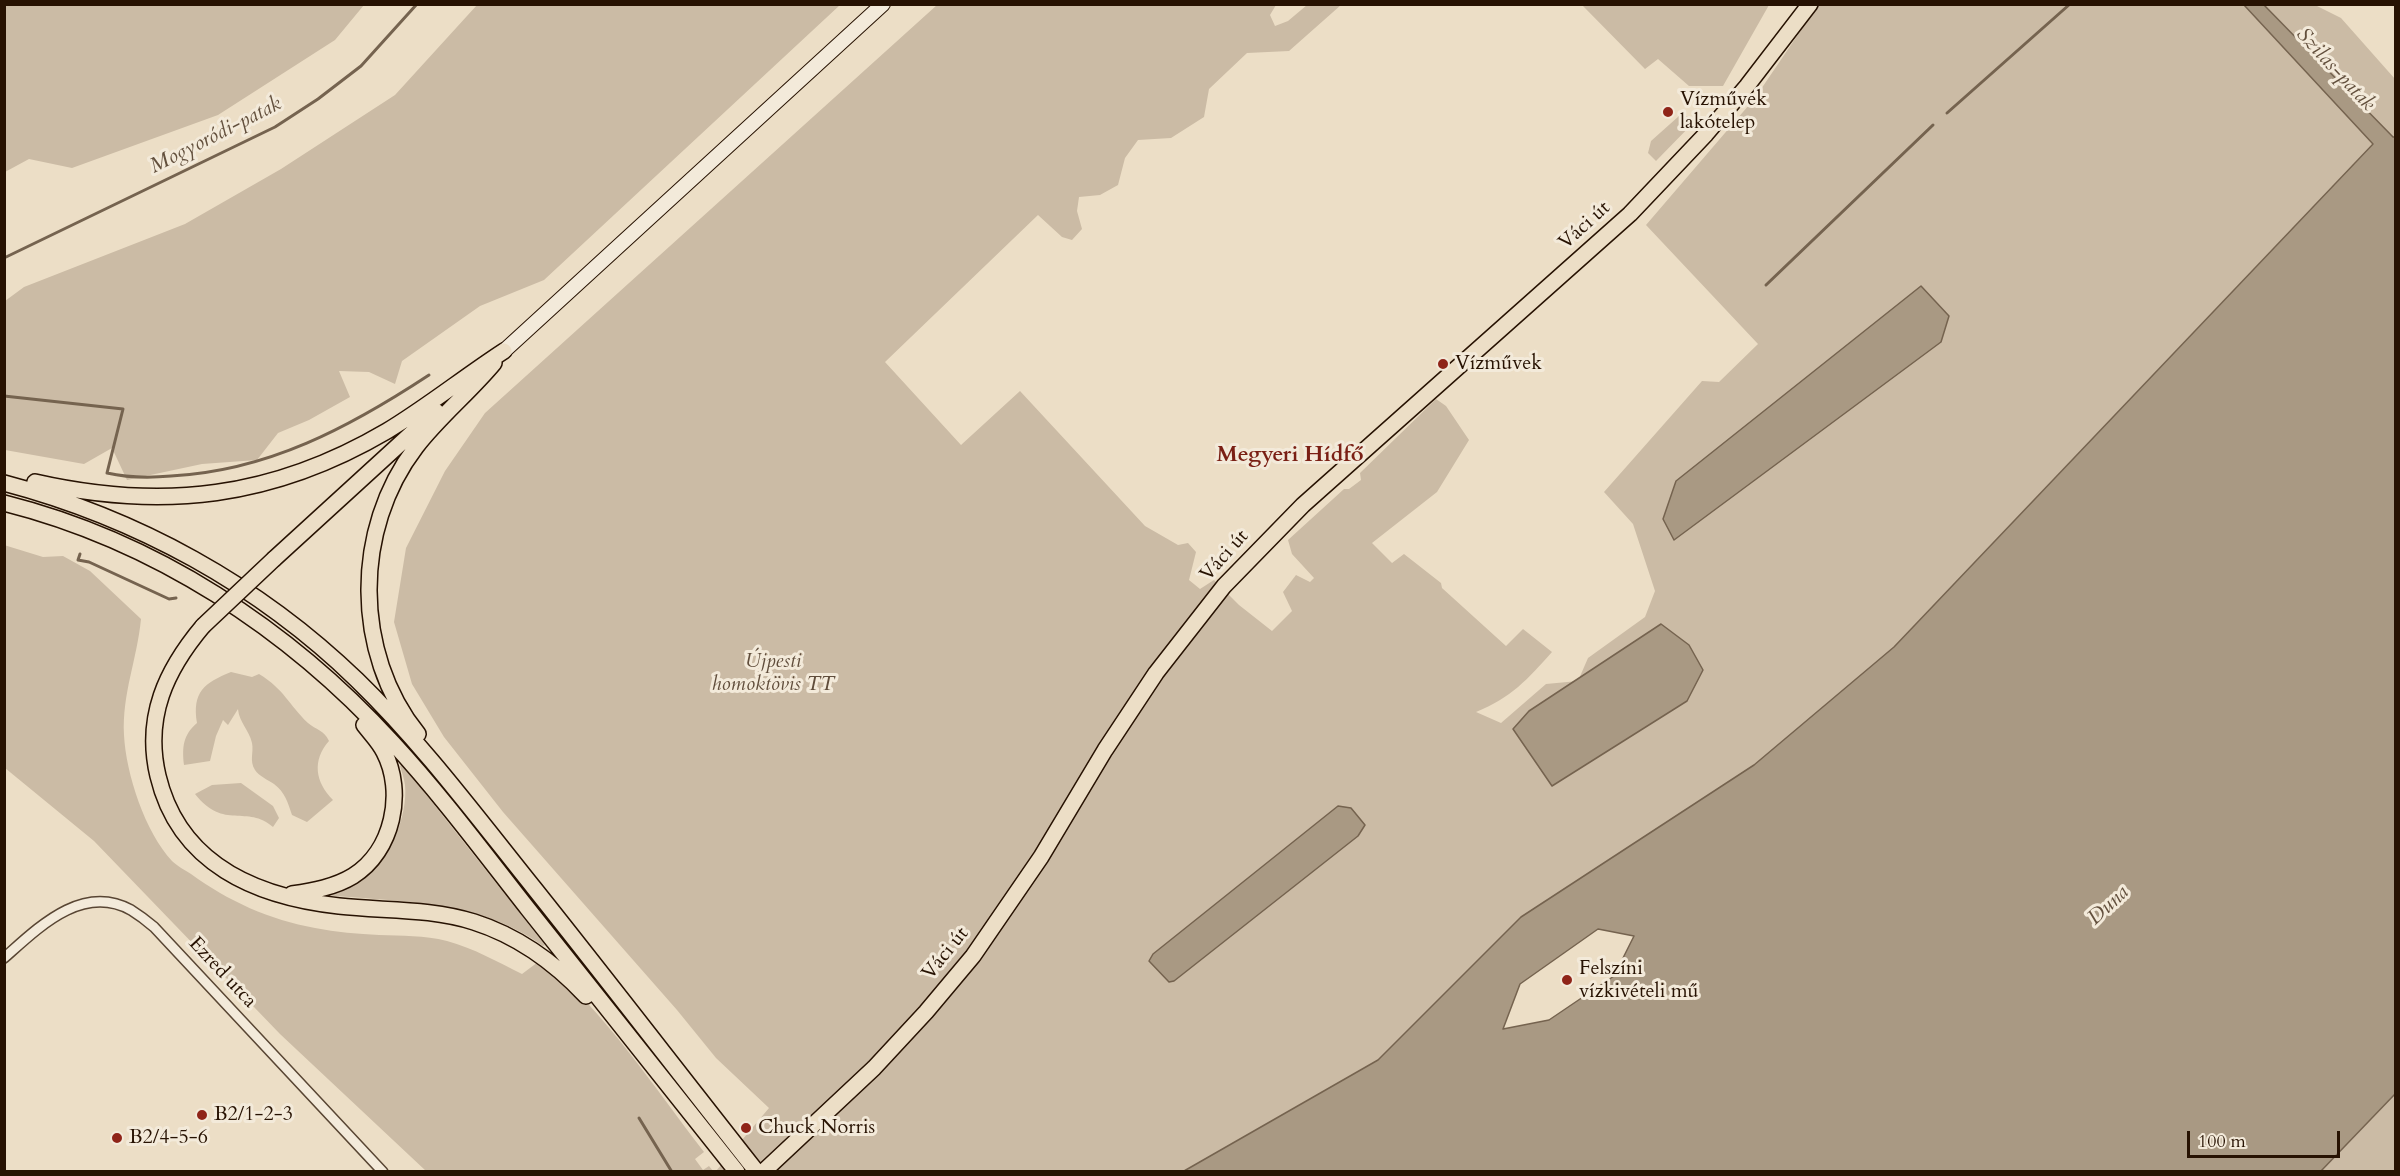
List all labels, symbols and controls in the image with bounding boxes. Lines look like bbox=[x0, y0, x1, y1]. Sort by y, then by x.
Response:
water label: Szilas-patak bbox=[2290, 23, 2380, 117]
place label: Vízművek lakótelep bbox=[1680, 88, 1767, 135]
water label: Mogyoródi-patak bbox=[146, 92, 286, 180]
marker: Vízművek lakótelep bbox=[1661, 105, 1675, 119]
street label: Váci út bbox=[1554, 197, 1616, 255]
place label: Vízművek bbox=[1455, 352, 1542, 376]
marker: Vízművek bbox=[1436, 357, 1450, 371]
district label: Megyeri Hídfő bbox=[1216, 443, 1364, 469]
street label: Váci út bbox=[1196, 525, 1254, 587]
park label: Újpesti homoktövis TT bbox=[712, 650, 834, 697]
water label: Duna bbox=[2083, 881, 2135, 931]
street label: Váci út bbox=[918, 923, 974, 985]
street label: Ezred utca bbox=[183, 932, 261, 1014]
place label: Felszíni vízkivételi mű bbox=[1579, 957, 1699, 1004]
marker: Felszíni vízkivételi mű bbox=[1560, 973, 1574, 987]
place label: B2/1-2-3 bbox=[214, 1103, 293, 1127]
marker: B2/1-2-3 bbox=[195, 1108, 209, 1122]
place label: Chuck Norris bbox=[758, 1116, 875, 1140]
scale bar bbox=[2190, 1119, 2343, 1157]
marker: Chuck Norris bbox=[739, 1121, 753, 1135]
place label: B2/4-5-6 bbox=[129, 1126, 208, 1150]
text: 100 m bbox=[2198, 1129, 2246, 1154]
marker: B2/4-5-6 bbox=[110, 1131, 124, 1145]

